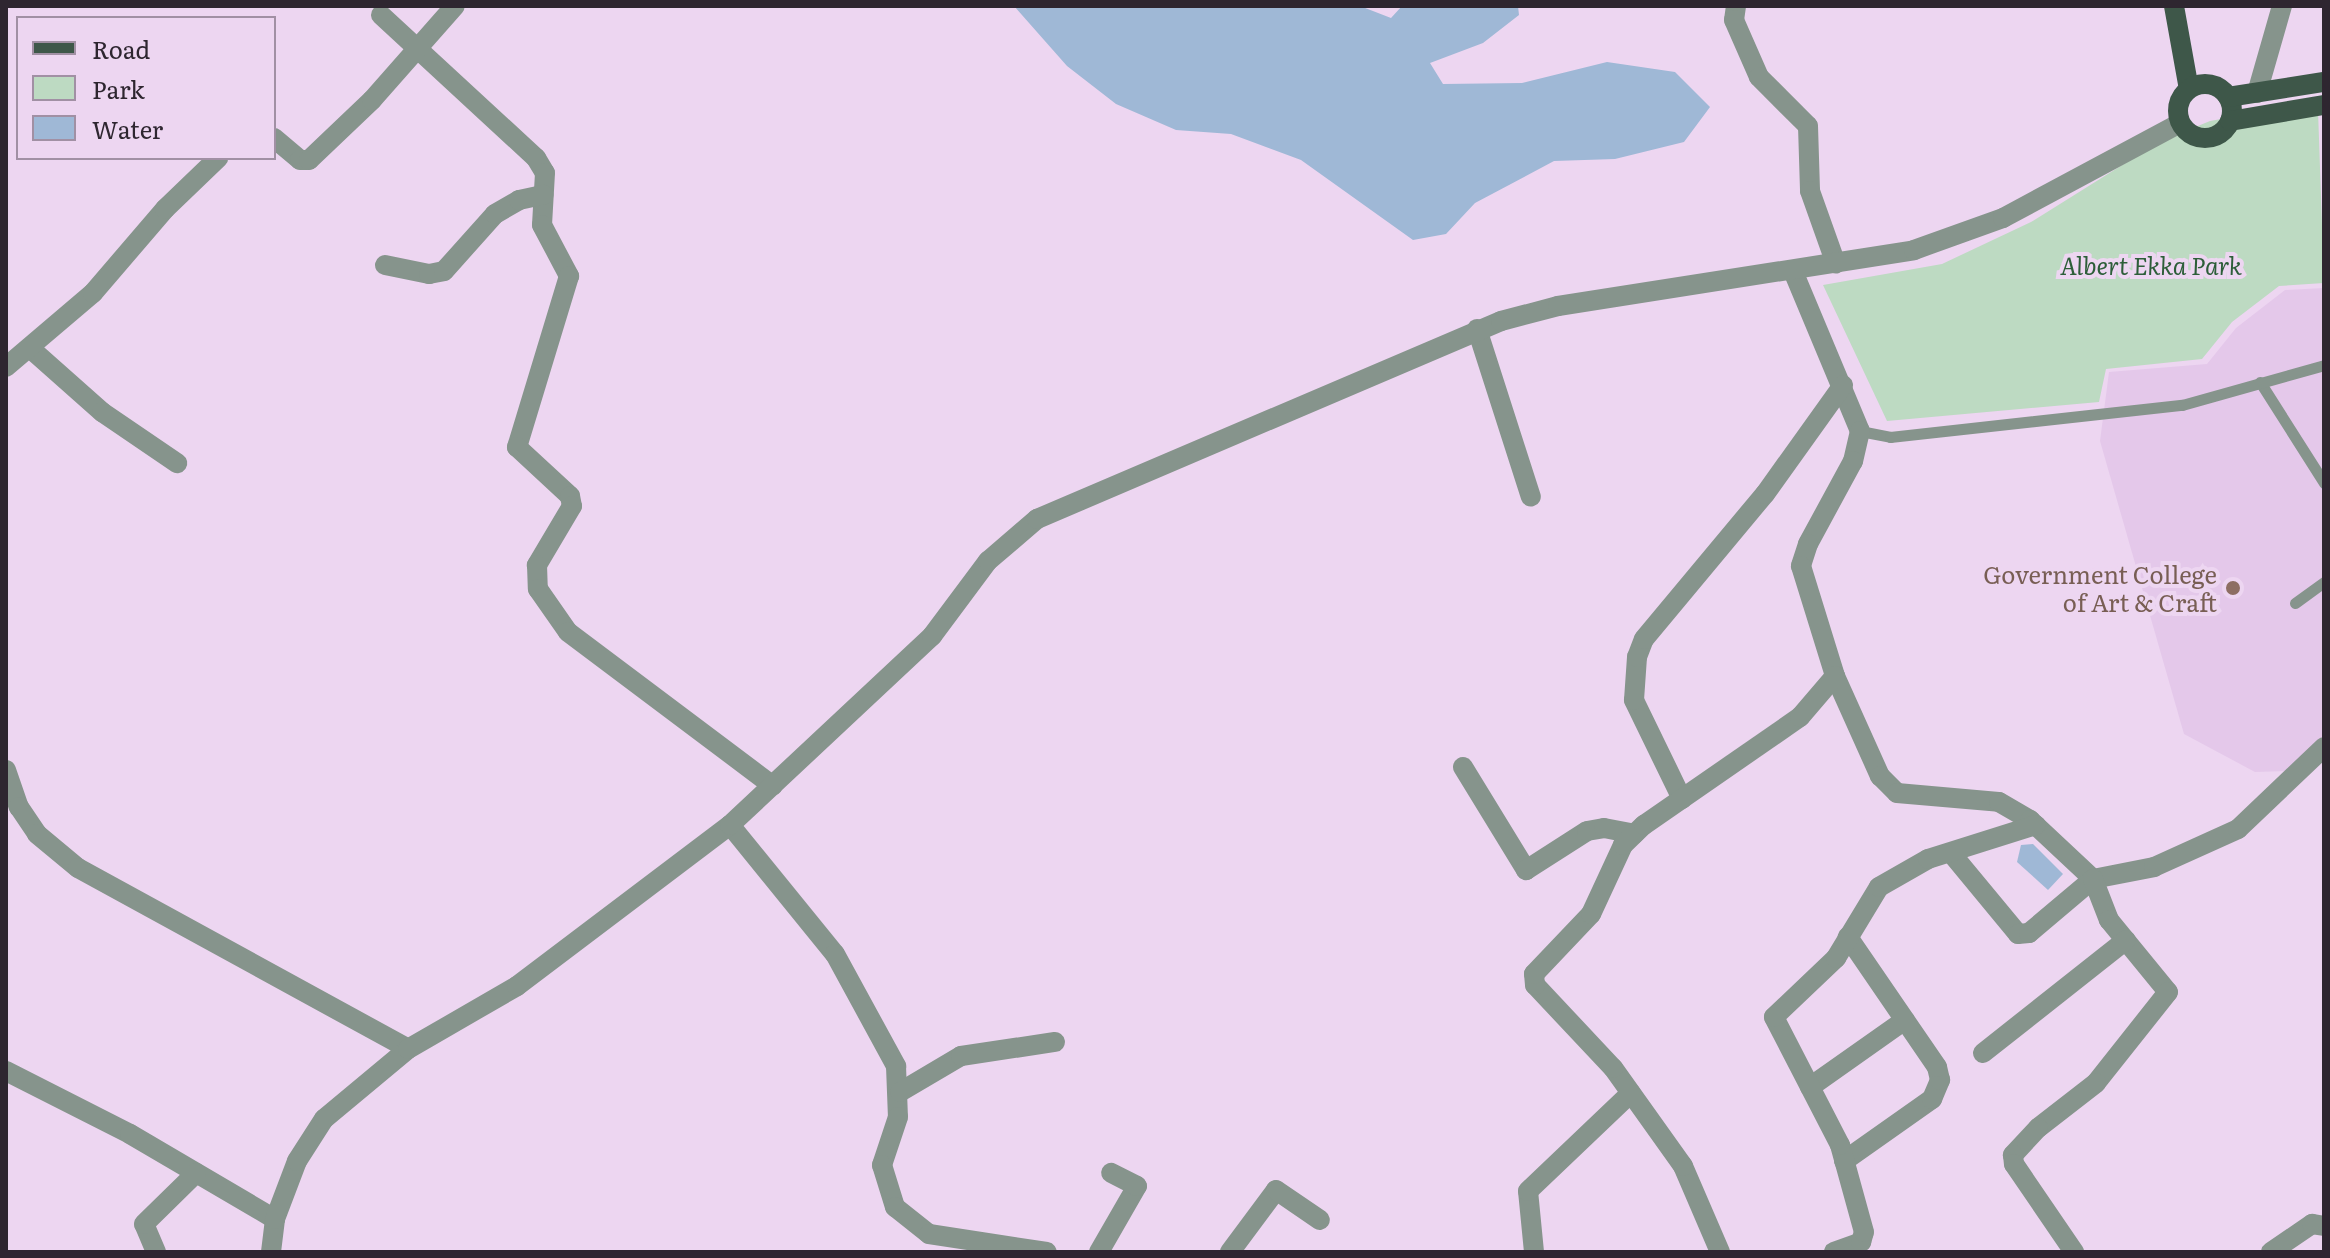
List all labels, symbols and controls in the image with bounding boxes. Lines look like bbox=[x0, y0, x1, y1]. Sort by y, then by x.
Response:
legend bbox=[16, 16, 276, 160]
text: Road bbox=[92, 31, 150, 66]
text: Park bbox=[92, 71, 145, 106]
text: Water bbox=[92, 111, 163, 146]
park label: Albert Ekka Park bbox=[2060, 251, 2242, 279]
place label: Government College of Art & Craft bbox=[1983, 560, 2217, 616]
marker: Government College of Art & Craft bbox=[2224, 579, 2242, 597]

